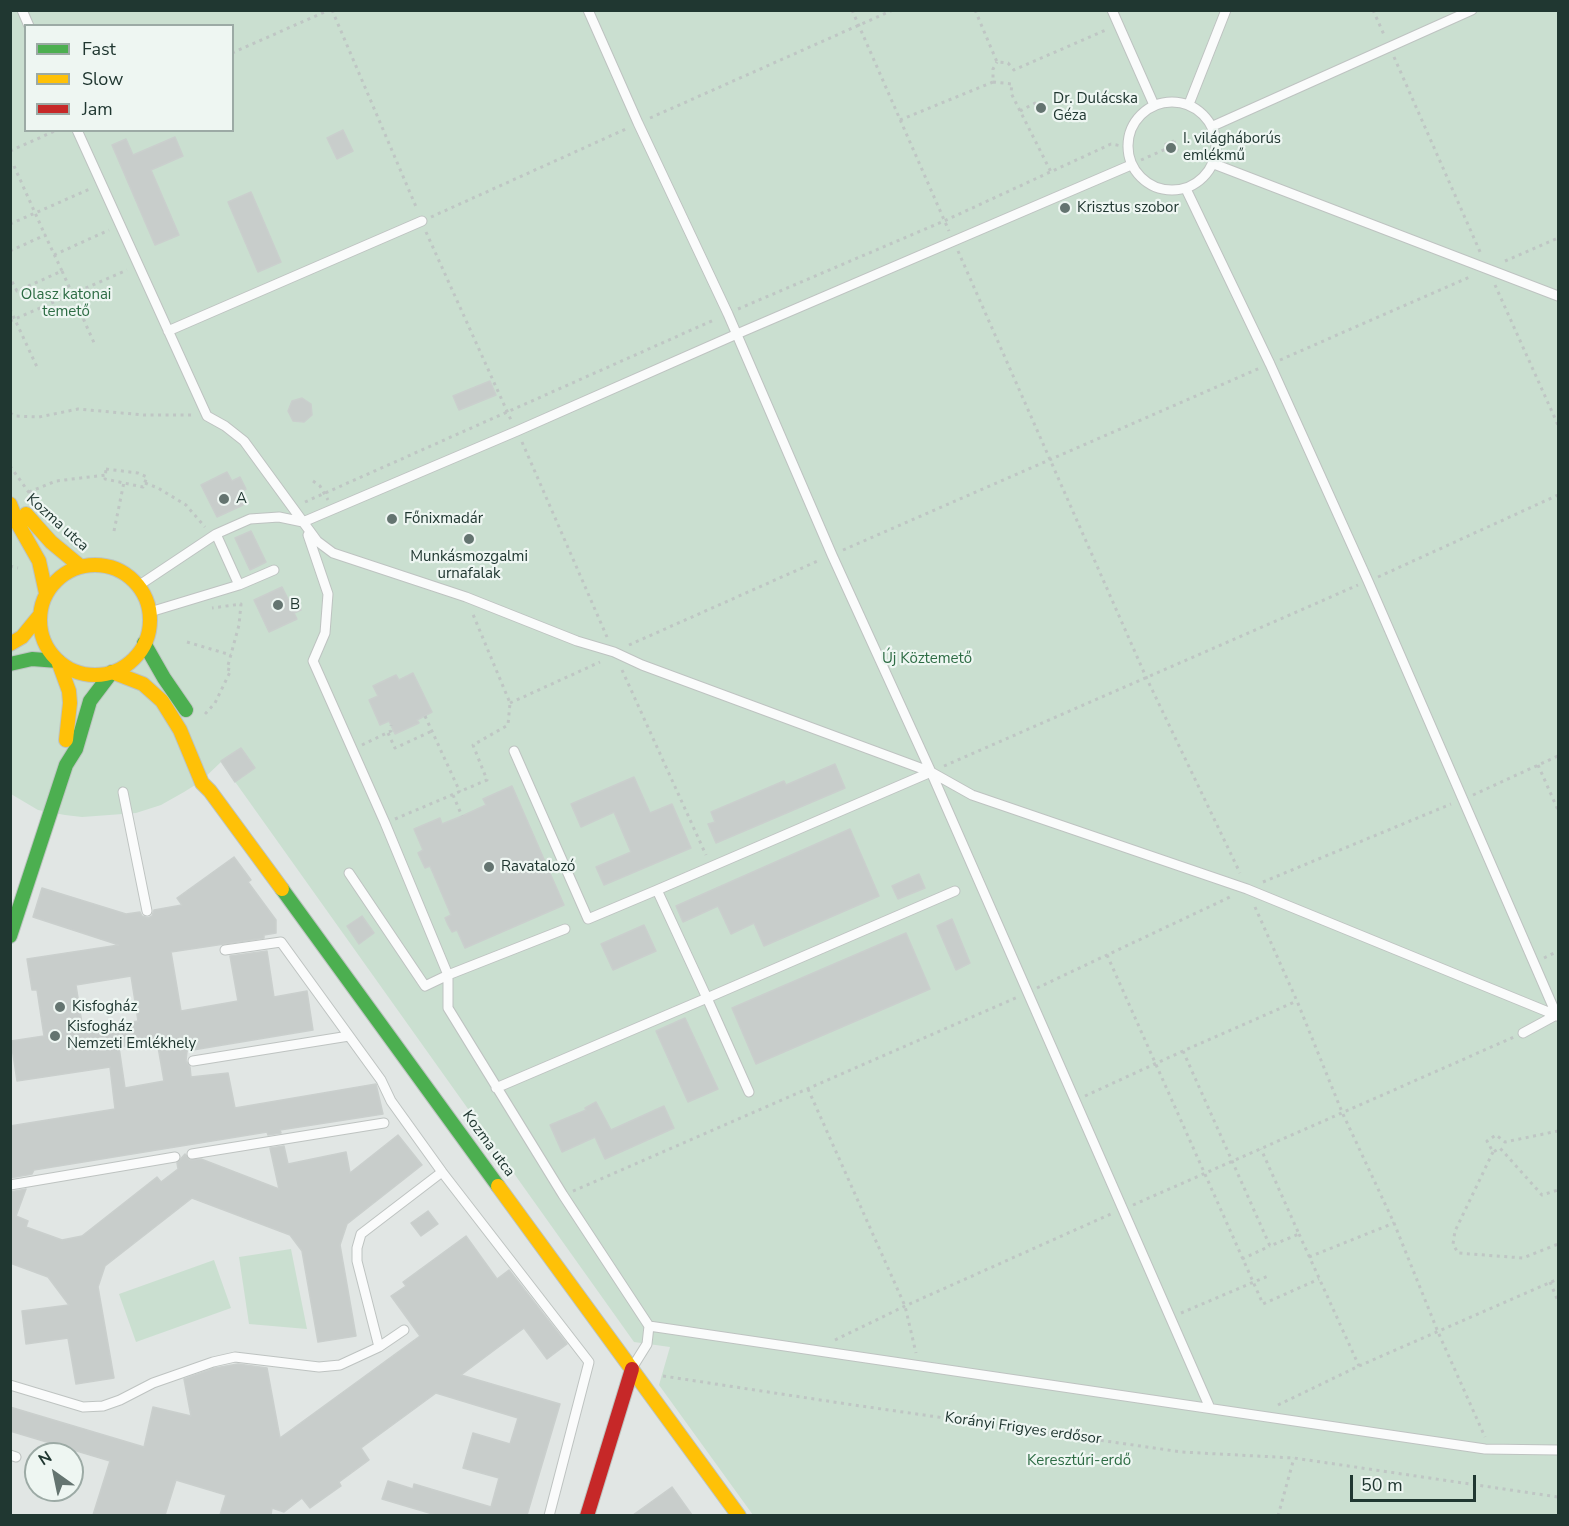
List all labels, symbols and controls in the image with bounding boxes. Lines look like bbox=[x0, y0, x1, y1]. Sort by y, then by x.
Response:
legend bbox=[24, 24, 234, 132]
text: Fast bbox=[82, 37, 116, 61]
text: Slow bbox=[82, 67, 123, 91]
place label: Dr. Dulácska Géza bbox=[1053, 90, 1138, 125]
text: Jam bbox=[82, 97, 113, 121]
marker: Dr. Dulácska Géza bbox=[1034, 101, 1048, 115]
place label: I. világháborús emlékmű bbox=[1183, 130, 1281, 165]
marker: I. világháborús emlékmű bbox=[1164, 141, 1178, 155]
place label: Krisztus szobor bbox=[1077, 199, 1179, 217]
marker: Krisztus szobor bbox=[1058, 201, 1072, 215]
park label: Olasz katonai temető bbox=[21, 286, 111, 321]
street label: Kozma utca bbox=[22, 490, 92, 556]
place label: A bbox=[236, 490, 247, 508]
marker: A bbox=[217, 492, 231, 506]
place label: Főnixmadár bbox=[404, 510, 483, 528]
marker: Főnixmadár bbox=[385, 512, 399, 526]
marker: Munkásmozgalmi urnafalak bbox=[462, 532, 476, 546]
place label: Munkásmozgalmi urnafalak bbox=[410, 548, 528, 583]
place label: B bbox=[290, 596, 300, 614]
marker: B bbox=[271, 598, 285, 612]
park label: Új Köztemető bbox=[882, 650, 972, 668]
place label: Ravatalozó bbox=[501, 858, 575, 876]
marker: Ravatalozó bbox=[482, 860, 496, 874]
place label: Kisfogház bbox=[72, 998, 137, 1016]
marker: Kisfogház bbox=[53, 1000, 67, 1014]
place label: Kisfogház Nemzeti Emlékhely bbox=[67, 1018, 196, 1053]
marker: Kisfogház Nemzeti Emlékhely bbox=[48, 1029, 62, 1043]
street label: Kozma utca bbox=[458, 1107, 518, 1181]
street label: Korányi Frigyes erdősor bbox=[944, 1409, 1102, 1449]
north arrow bbox=[24, 1442, 84, 1502]
text: N bbox=[34, 1446, 56, 1471]
park label: Keresztúri-erdő bbox=[1027, 1452, 1131, 1470]
scale bar bbox=[1353, 1463, 1479, 1501]
text: 50 m bbox=[1361, 1473, 1403, 1497]

